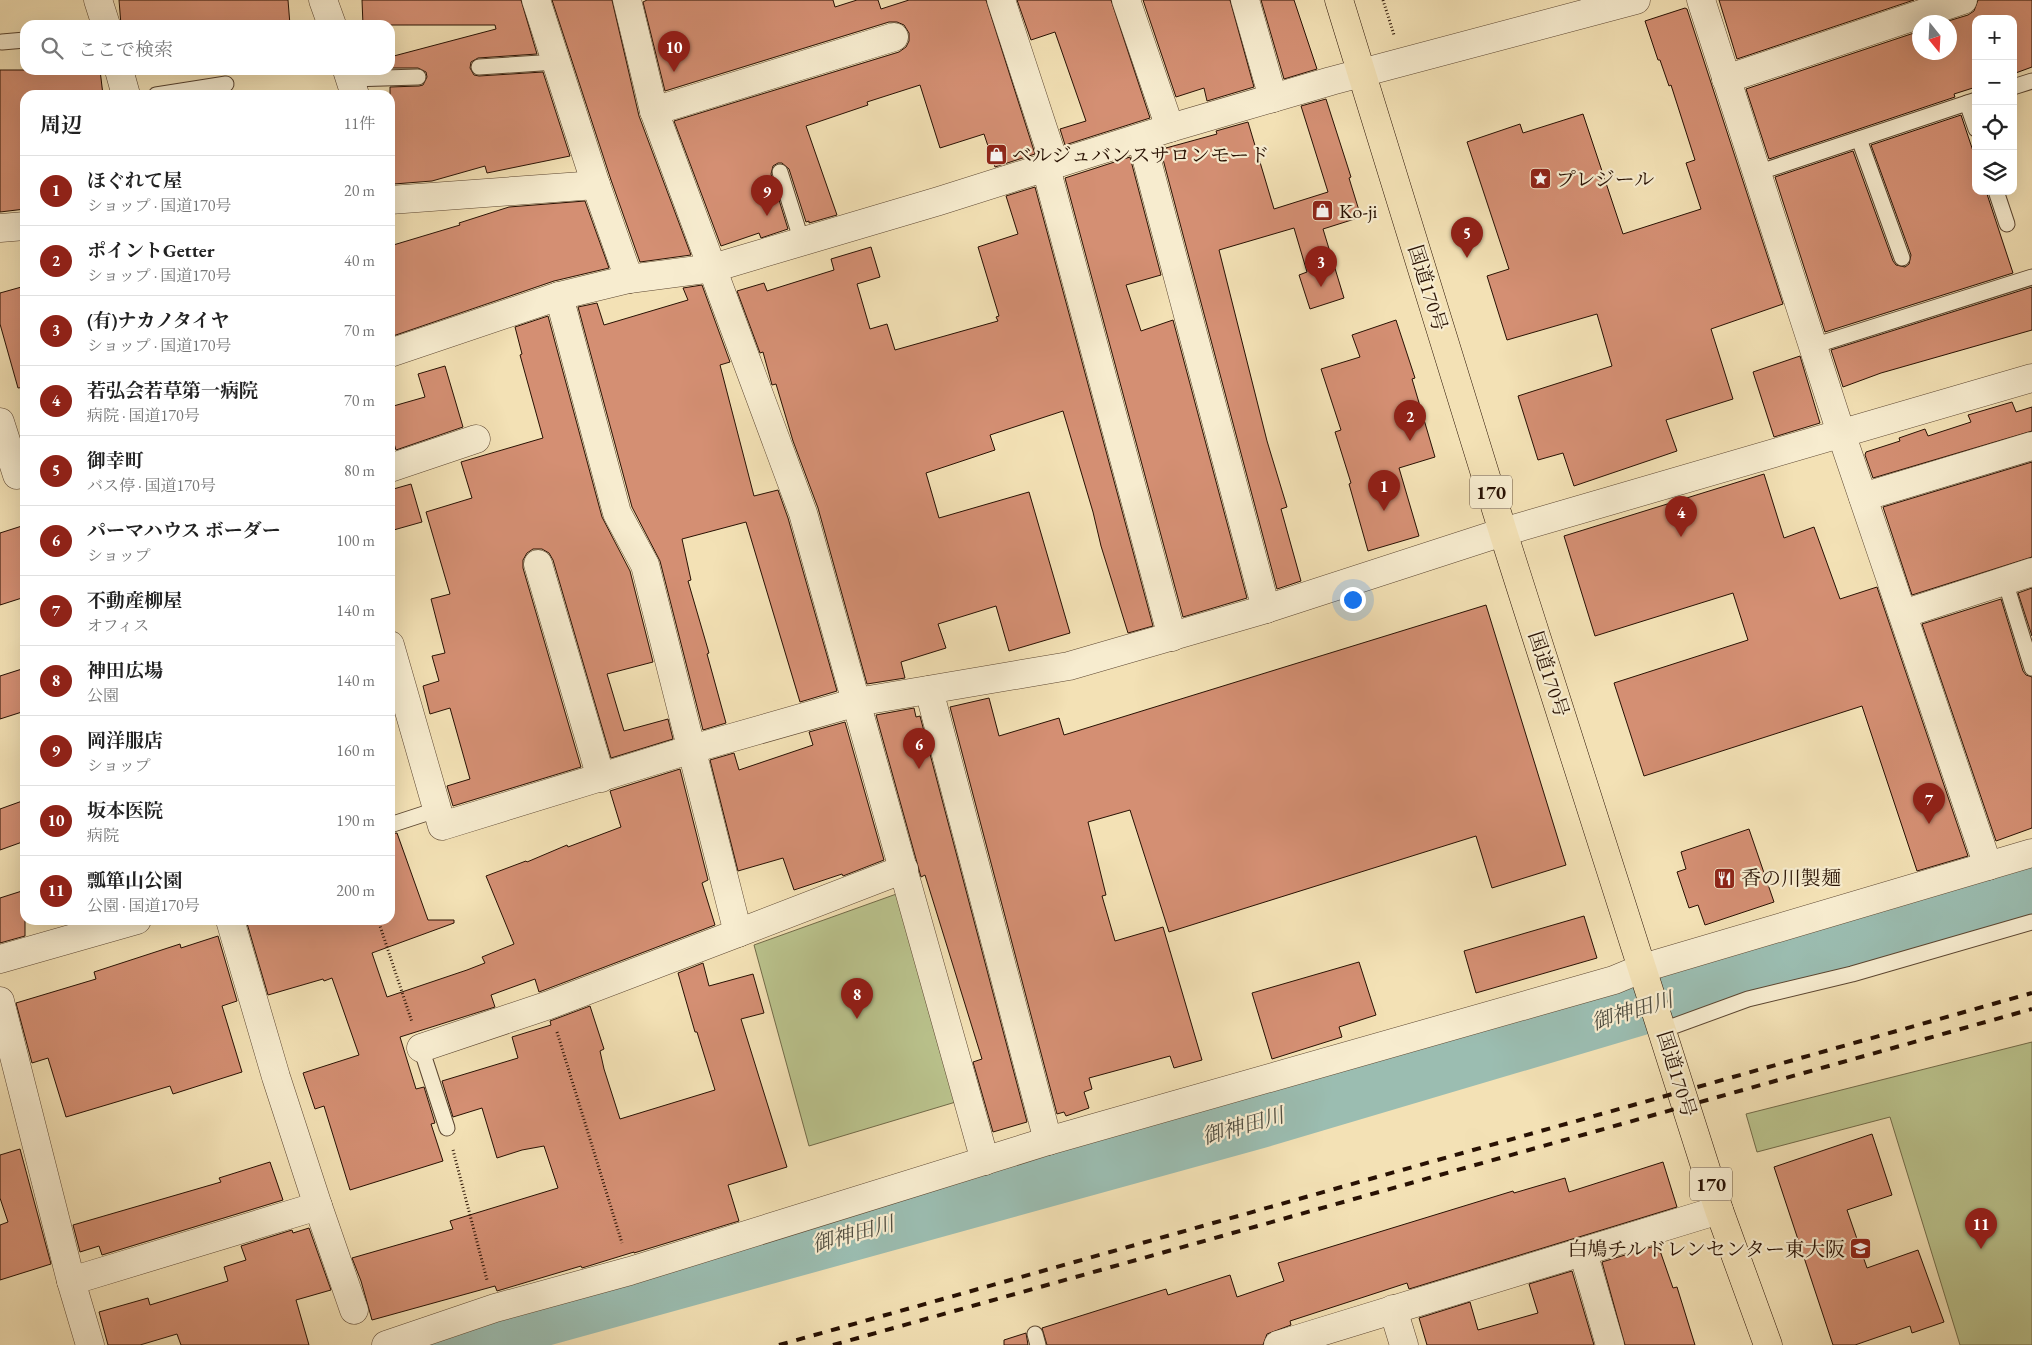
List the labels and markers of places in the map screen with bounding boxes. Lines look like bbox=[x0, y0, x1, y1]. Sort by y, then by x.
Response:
pin: 10 bbox=[658, 31, 690, 72]
place label: ベルジュバンスサロンモード bbox=[1012, 142, 1269, 168]
shop icon: ベルジュバンスサロンモード bbox=[984, 143, 1008, 167]
place label: プレジール bbox=[1556, 166, 1654, 192]
place icon: プレジール bbox=[1528, 167, 1552, 191]
pin: 9 bbox=[751, 175, 783, 216]
place label: Ko-ji bbox=[1339, 198, 1378, 224]
shop icon: Ko-ji bbox=[1311, 199, 1335, 223]
pin: 5 bbox=[1451, 217, 1483, 258]
pin: 3 bbox=[1305, 246, 1337, 287]
pin: 2 bbox=[1394, 400, 1426, 441]
pin: 1 bbox=[1368, 470, 1400, 511]
pin: 4 bbox=[1665, 496, 1697, 537]
pin: 6 bbox=[903, 728, 935, 769]
pin: 7 bbox=[1913, 783, 1945, 824]
place label: 香の川製麺 bbox=[1741, 865, 1841, 891]
restaurant icon: 香の川製麺 bbox=[1713, 866, 1737, 890]
pin: 8 bbox=[841, 978, 873, 1019]
pin: 11 bbox=[1965, 1208, 1997, 1249]
place label: 白鳩チルドレンセンター東大阪 bbox=[1567, 1236, 1845, 1262]
school or university icon: 白鳩チルドレンセンター東大阪 bbox=[1849, 1237, 1873, 1261]

